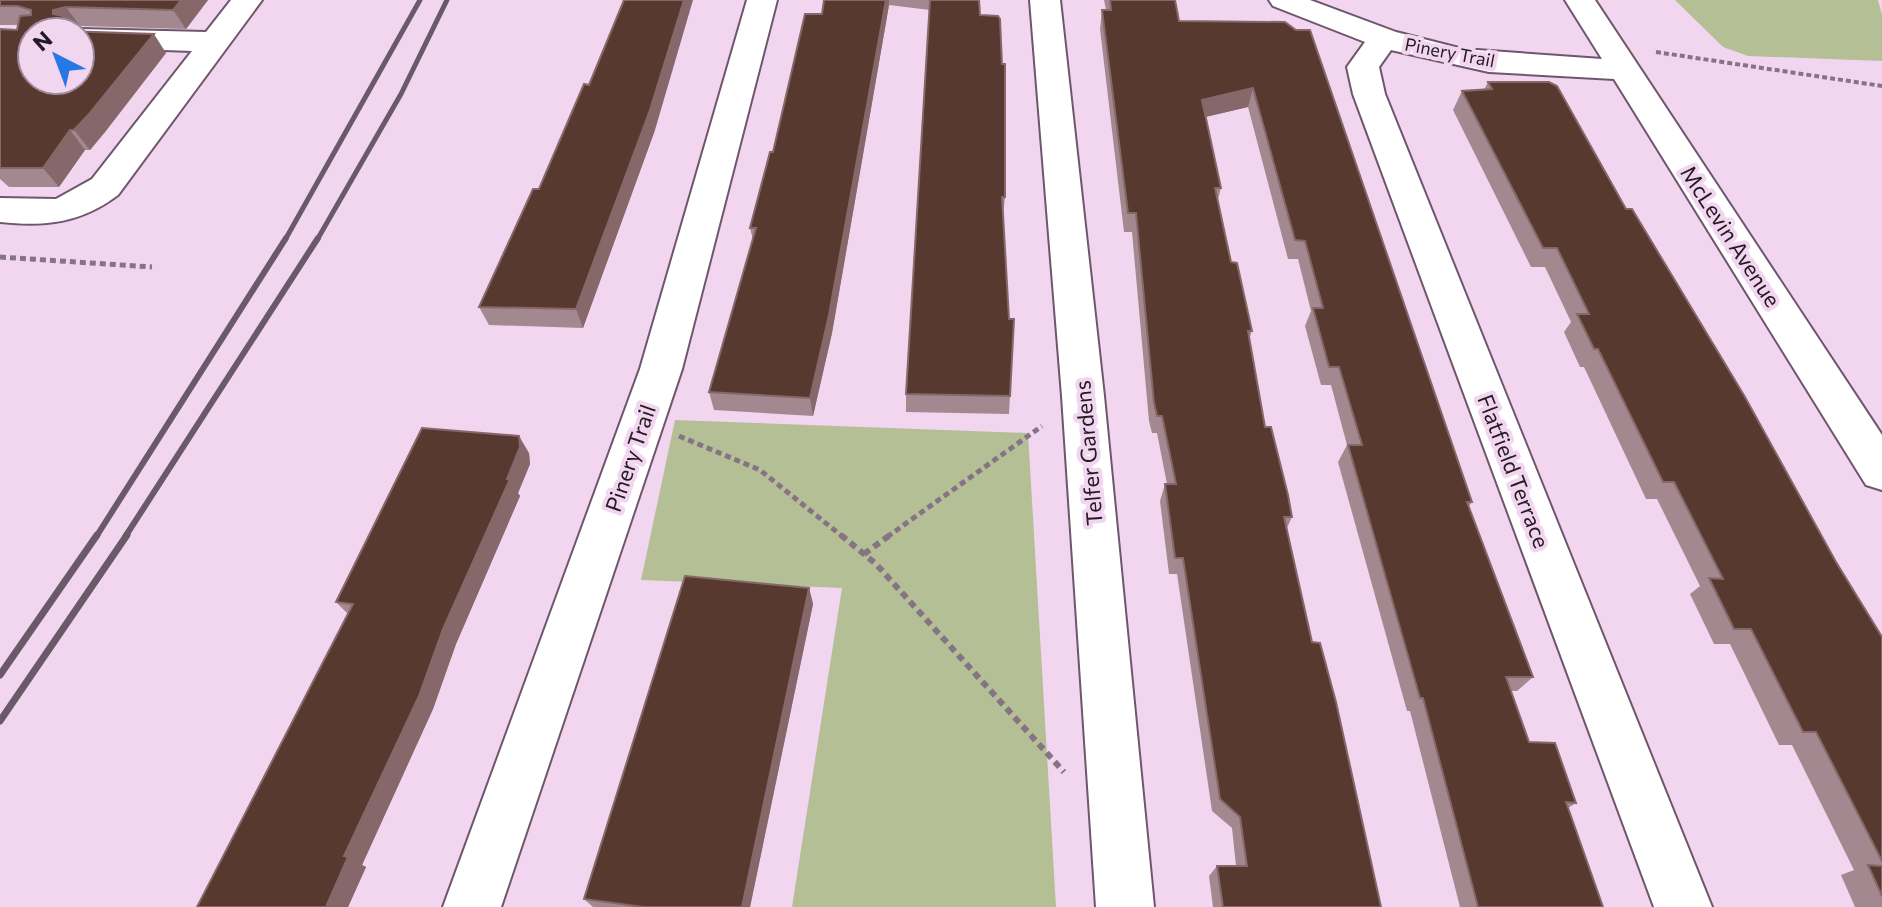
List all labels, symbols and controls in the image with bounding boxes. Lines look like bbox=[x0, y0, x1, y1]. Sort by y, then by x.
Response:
north arrow bbox=[16, 16, 96, 96]
text: N bbox=[27, 25, 57, 56]
street label: Pinery Trail bbox=[1403, 32, 1497, 72]
street label: McLevin Avenue bbox=[1675, 160, 1787, 312]
street label: Telfer Gardens bbox=[1068, 379, 1108, 527]
street label: Flatfield Terrace bbox=[1472, 390, 1556, 552]
street label: Pinery Trail bbox=[599, 401, 661, 515]

